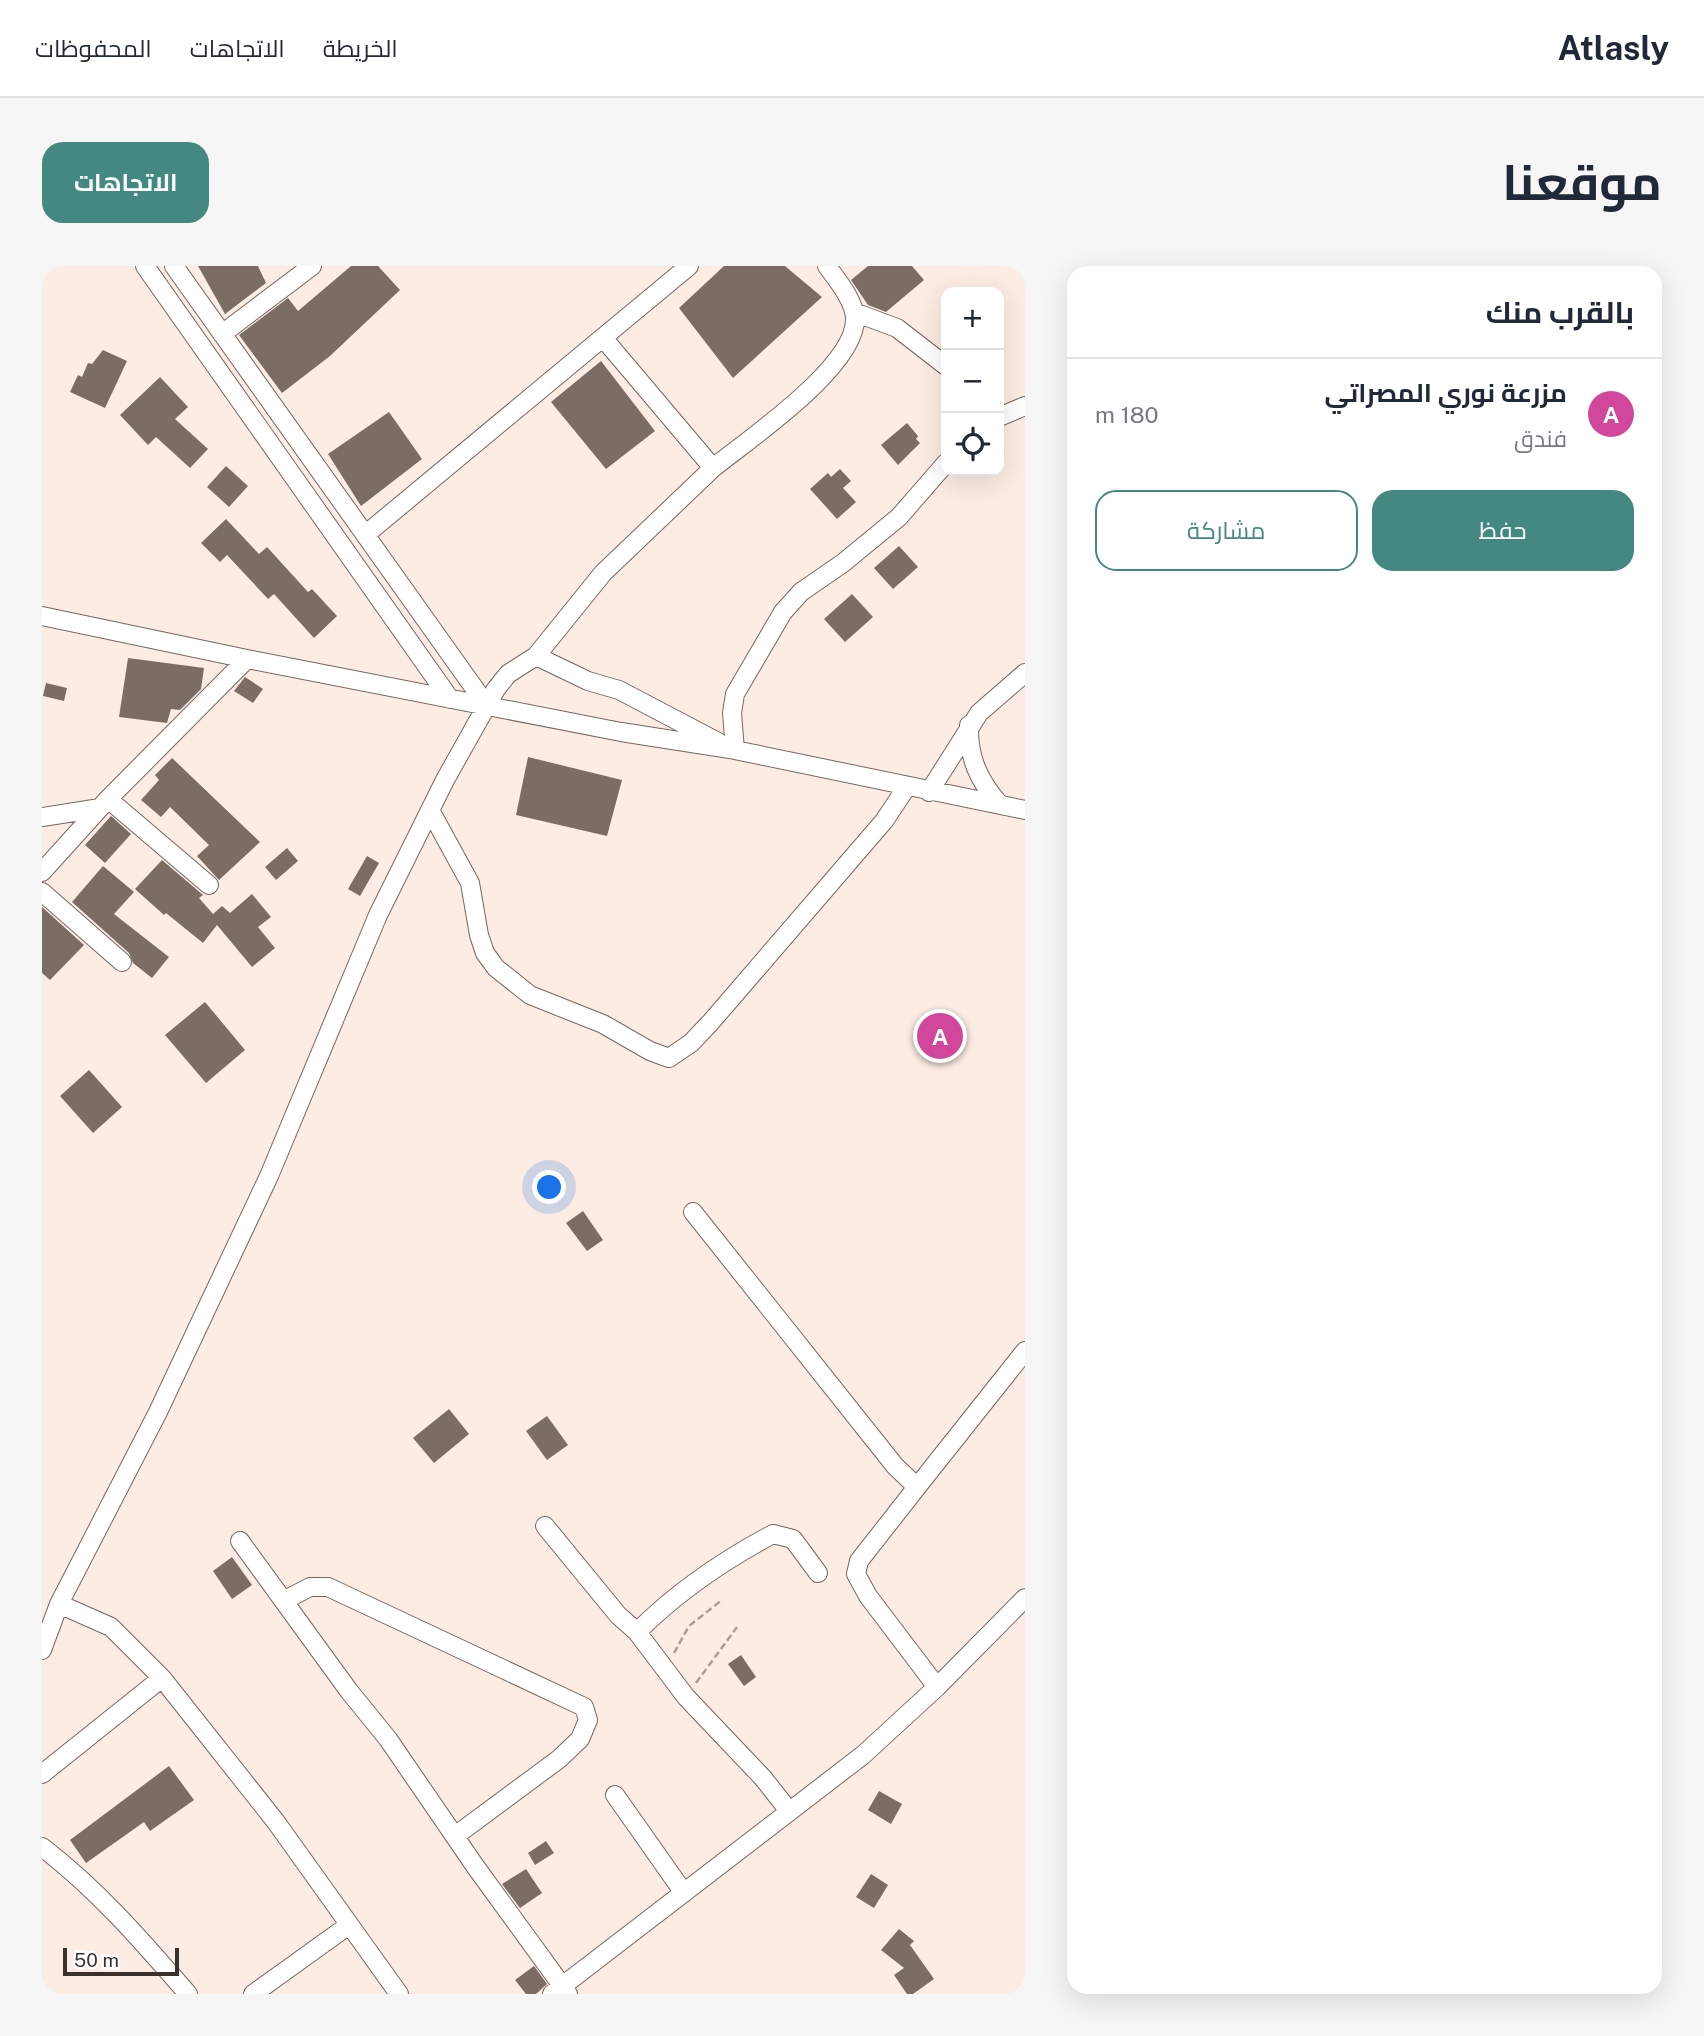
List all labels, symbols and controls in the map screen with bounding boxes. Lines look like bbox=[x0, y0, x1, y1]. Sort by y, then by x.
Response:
text: Atlasly bbox=[1558, 29, 1669, 67]
text: المحفوظات bbox=[35, 34, 152, 62]
text: الاتجاهات bbox=[190, 34, 285, 62]
text: الخريطة bbox=[323, 34, 398, 62]
button: الاتجاهات bbox=[42, 142, 209, 223]
text: موقعنا bbox=[1502, 153, 1662, 211]
map controls bbox=[941, 287, 1004, 476]
button: + bbox=[941, 287, 1004, 350]
text: بالقرب منك bbox=[1486, 294, 1634, 330]
button: − bbox=[941, 350, 1004, 413]
text: مزرعة نوري المصراتي bbox=[1324, 377, 1567, 408]
text: 180 m bbox=[1095, 401, 1159, 428]
text: A bbox=[1603, 401, 1619, 428]
button: locate bbox=[941, 413, 1004, 476]
text: فندق bbox=[1514, 425, 1567, 452]
button: مشاركة bbox=[1095, 490, 1358, 571]
button: حفظ bbox=[1372, 490, 1634, 571]
pin: A bbox=[917, 1010, 963, 1062]
your location bbox=[532, 1170, 566, 1204]
scale bar bbox=[63, 1945, 178, 1977]
text: 50 m bbox=[74, 1949, 119, 1971]

